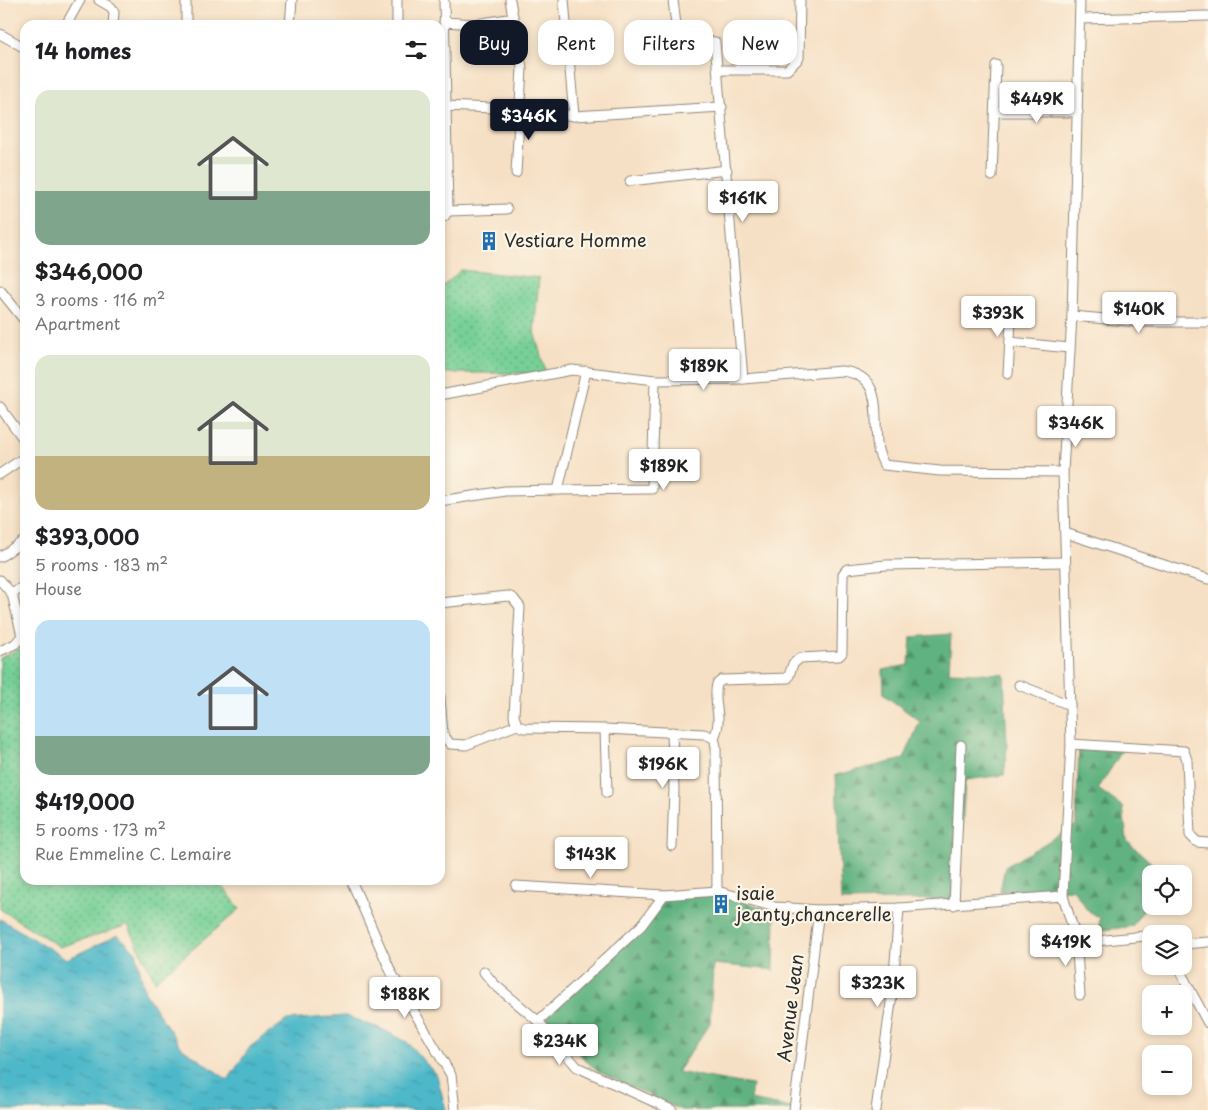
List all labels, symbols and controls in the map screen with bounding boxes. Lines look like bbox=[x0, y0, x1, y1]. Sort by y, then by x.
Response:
chip: Buy bbox=[460, 20, 528, 65]
chip: Rent bbox=[538, 20, 614, 65]
chip: Filters bbox=[624, 20, 713, 65]
chip: New bbox=[723, 20, 797, 65]
text: 14 homes bbox=[35, 34, 131, 66]
icon: filters bbox=[402, 36, 430, 64]
pin: $449K bbox=[1002, 82, 1072, 124]
text: $449K bbox=[1010, 86, 1064, 110]
pin: $346K bbox=[494, 98, 564, 141]
text: $346K bbox=[501, 103, 557, 127]
icon: home bbox=[188, 123, 278, 213]
pin: $161K bbox=[708, 180, 778, 223]
text: $161K bbox=[719, 185, 767, 209]
place label: Vestiare Homme bbox=[504, 226, 646, 253]
building icon: Vestiare Homme bbox=[478, 230, 500, 252]
text: $346,000 bbox=[35, 255, 143, 287]
text: 3 rooms · 116 m² bbox=[35, 287, 165, 311]
pin: $140K bbox=[1104, 292, 1174, 334]
pin: $393K bbox=[963, 296, 1033, 338]
text: $140K bbox=[1113, 296, 1165, 320]
text: $393K bbox=[972, 300, 1024, 324]
text: Apartment bbox=[35, 311, 120, 335]
pin: $189K bbox=[669, 348, 739, 391]
text: $189K bbox=[680, 353, 728, 377]
icon: home bbox=[188, 388, 278, 478]
pin: $346K bbox=[1041, 406, 1111, 448]
text: $346K bbox=[1048, 410, 1104, 434]
pin: $189K bbox=[629, 448, 699, 491]
text: $189K bbox=[640, 453, 688, 477]
text: $393,000 bbox=[35, 520, 139, 552]
text: 5 rooms · 183 m² bbox=[35, 552, 168, 576]
text: House bbox=[35, 576, 82, 600]
icon: home bbox=[188, 653, 278, 743]
pin: $196K bbox=[628, 746, 698, 789]
text: $196K bbox=[638, 751, 688, 775]
text: $419,000 bbox=[35, 785, 135, 817]
text: 5 rooms · 173 m² bbox=[35, 817, 166, 841]
pin: $143K bbox=[556, 836, 626, 879]
text: Rue Emmeline C. Lemaire bbox=[35, 841, 232, 865]
text: $143K bbox=[566, 841, 616, 865]
map controls bbox=[1142, 865, 1192, 1095]
button: locate bbox=[1142, 865, 1192, 915]
place label: isaie jeanty,chancerelle bbox=[734, 879, 892, 927]
building icon: isaie jeanty,chancerelle bbox=[710, 893, 732, 915]
pin: $419K bbox=[1031, 924, 1101, 967]
button: layers bbox=[1142, 925, 1192, 975]
text: $419K bbox=[1041, 929, 1091, 953]
street label: Avenue Jean bbox=[769, 952, 810, 1063]
pin: $323K bbox=[843, 966, 913, 1008]
text: $323K bbox=[851, 970, 905, 994]
pin: $188K bbox=[370, 976, 440, 1019]
text: $188K bbox=[380, 981, 430, 1005]
button: + bbox=[1142, 985, 1192, 1035]
pin: $234K bbox=[525, 1024, 595, 1066]
text: $234K bbox=[533, 1028, 587, 1052]
button: − bbox=[1142, 1045, 1192, 1095]

